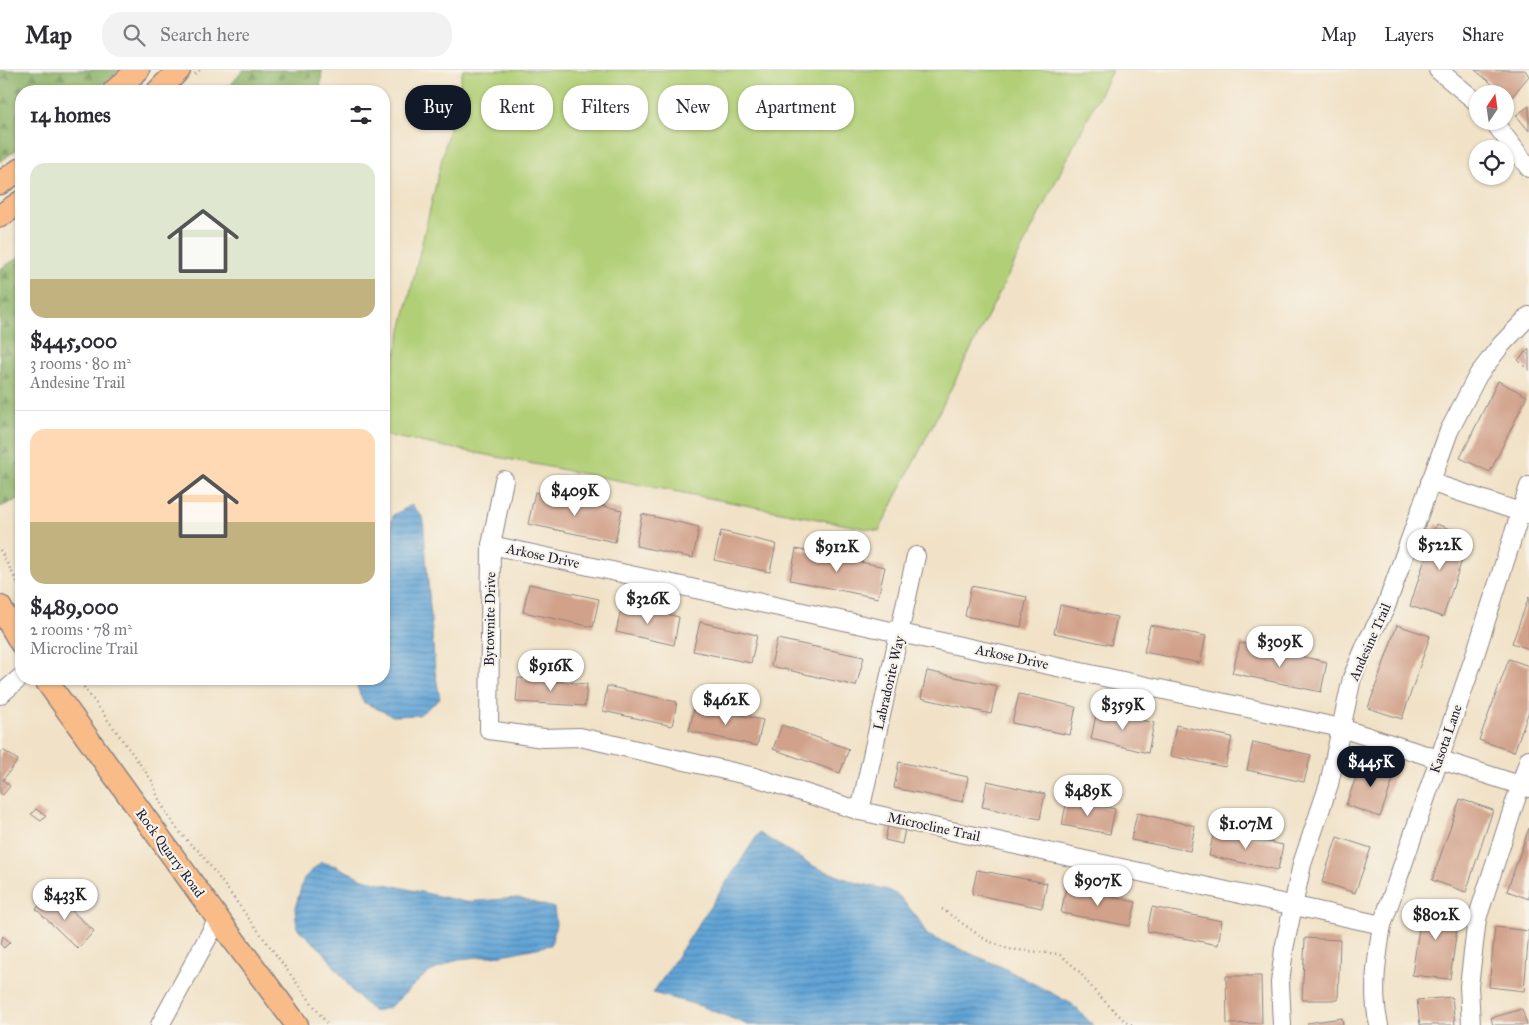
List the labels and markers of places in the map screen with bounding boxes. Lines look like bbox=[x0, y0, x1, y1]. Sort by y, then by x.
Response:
pin: $409K bbox=[540, 474, 610, 517]
pin: $522K bbox=[1405, 528, 1475, 571]
pin: $912K bbox=[802, 530, 872, 573]
pin: $326K bbox=[613, 582, 683, 625]
pin: $309K bbox=[1245, 626, 1315, 668]
pin: $916K bbox=[516, 650, 586, 692]
pin: $462K bbox=[691, 684, 761, 726]
pin: $359K bbox=[1088, 688, 1158, 731]
pin: $445K bbox=[1336, 746, 1406, 788]
pin: $489K bbox=[1053, 774, 1123, 817]
pin: $1.07M bbox=[1205, 808, 1287, 850]
pin: $907K bbox=[1063, 864, 1133, 907]
pin: $433K bbox=[30, 878, 100, 921]
pin: $802K bbox=[1401, 898, 1471, 941]

